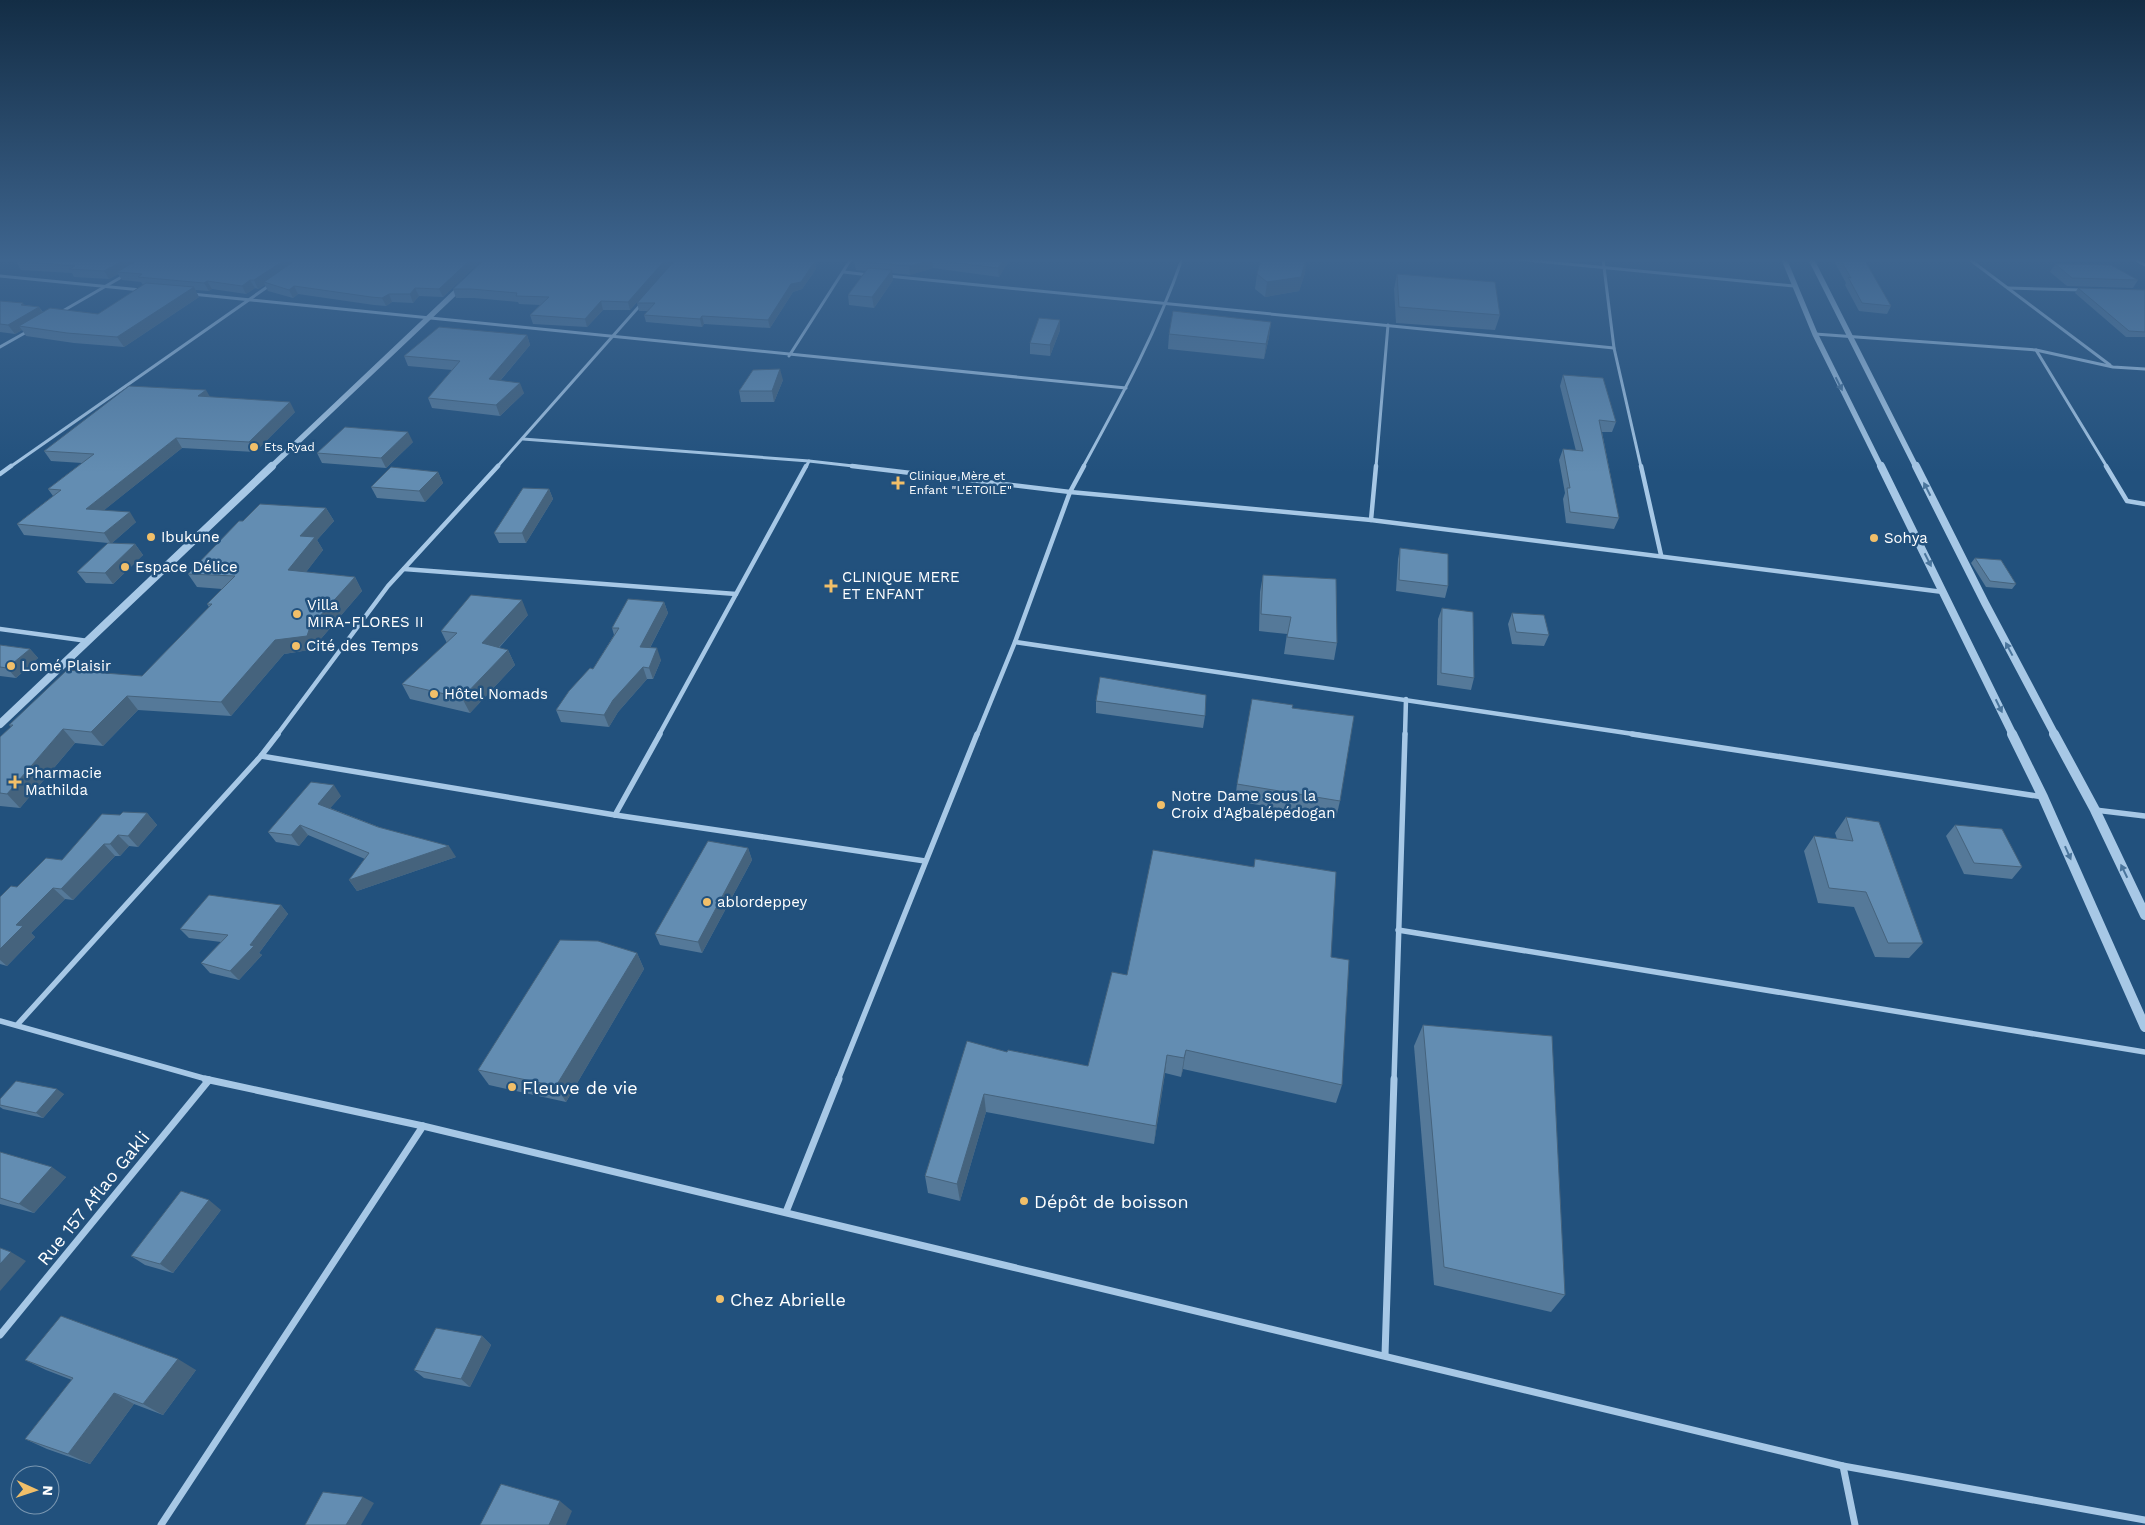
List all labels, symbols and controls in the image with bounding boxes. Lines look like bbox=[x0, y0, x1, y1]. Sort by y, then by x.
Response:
one-way arrow bbox=[1835, 376, 1843, 391]
place label: Ets Ryad bbox=[264, 440, 315, 454]
marker: Ets Ryad bbox=[248, 441, 260, 453]
place label: Clinique Mère et Enfant "L'ETOILE" bbox=[909, 469, 1012, 497]
marker: Clinique Mère et Enfant "L'ETOILE" bbox=[891, 476, 905, 490]
one-way arrow bbox=[1923, 482, 1931, 496]
place label: Ibukune bbox=[161, 528, 220, 546]
place label: Sohya bbox=[1884, 529, 1928, 547]
marker: Ibukune bbox=[145, 531, 157, 543]
marker: Sohya bbox=[1868, 532, 1880, 544]
one-way arrow bbox=[1924, 553, 1932, 567]
place label: Espace Délice bbox=[135, 558, 238, 576]
marker: Espace Délice bbox=[119, 561, 131, 573]
place label: CLINIQUE MERE ET ENFANT bbox=[842, 568, 960, 603]
marker: CLINIQUE MERE ET ENFANT bbox=[824, 579, 838, 593]
place label: Villa MIRA-FLORES II bbox=[307, 596, 424, 631]
marker: Villa MIRA-FLORES II bbox=[291, 608, 303, 620]
place label: Cité des Temps bbox=[306, 637, 419, 655]
marker: Cité des Temps bbox=[290, 640, 302, 652]
one-way arrow bbox=[2005, 643, 2014, 656]
place label: Lomé Plaisir bbox=[21, 657, 111, 675]
marker: Lomé Plaisir bbox=[5, 660, 17, 672]
place label: Hôtel Nomads bbox=[444, 685, 548, 703]
marker: Hôtel Nomads bbox=[428, 688, 440, 700]
one-way arrow bbox=[1995, 699, 2003, 713]
place label: Pharmacie Mathilda bbox=[25, 764, 102, 799]
marker: Pharmacie Mathilda bbox=[9, 776, 21, 788]
place label: Notre Dame sous la Croix d'Agbalépédogan bbox=[1171, 787, 1336, 822]
marker: Notre Dame sous la Croix d'Agbalépédogan bbox=[1155, 799, 1167, 811]
one-way arrow bbox=[2064, 846, 2072, 860]
one-way arrow bbox=[2120, 864, 2128, 879]
place label: ablordeppey bbox=[717, 893, 808, 911]
marker: ablordeppey bbox=[701, 896, 713, 908]
place label: Fleuve de vie bbox=[522, 1077, 638, 1098]
marker: Fleuve de vie bbox=[506, 1081, 518, 1093]
street label: Rue 157 Aflao Gakli bbox=[32, 1127, 154, 1269]
place label: Dépôt de boisson bbox=[1034, 1191, 1189, 1212]
marker: Dépôt de boisson bbox=[1018, 1195, 1030, 1207]
place label: Chez Abrielle bbox=[730, 1289, 846, 1310]
marker: Chez Abrielle bbox=[714, 1293, 726, 1305]
north arrow bbox=[10, 1465, 60, 1515]
text: N bbox=[40, 1485, 56, 1496]

